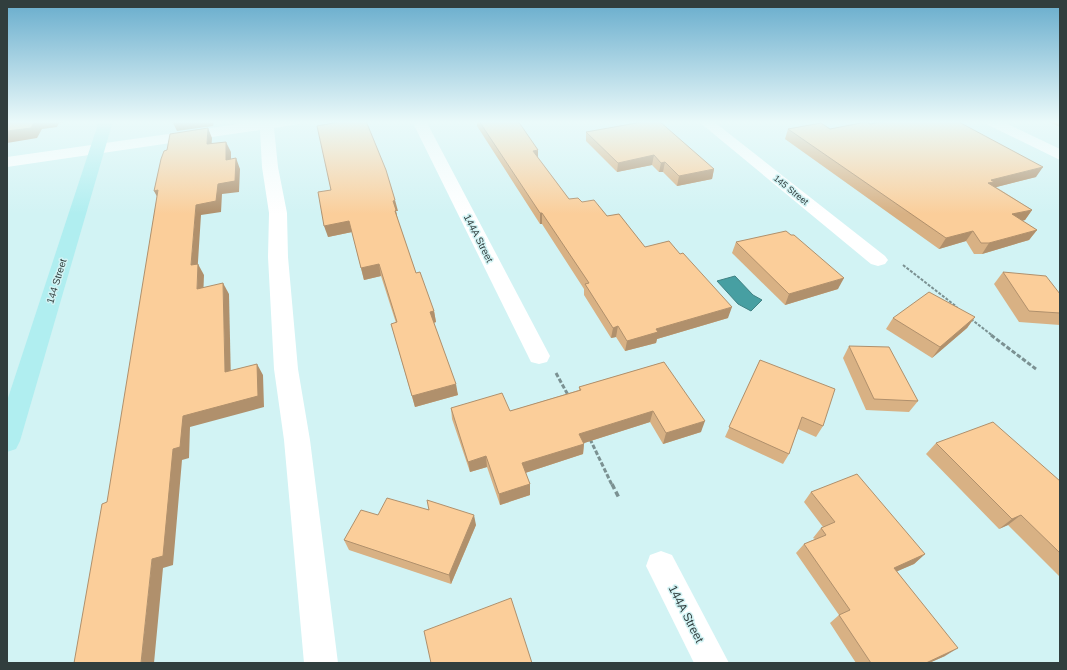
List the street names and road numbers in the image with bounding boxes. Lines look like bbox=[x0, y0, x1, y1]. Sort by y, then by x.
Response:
street label: 145 Street bbox=[772, 173, 811, 207]
street label: 144A Street bbox=[462, 212, 495, 264]
street label: 144 Street bbox=[44, 257, 69, 305]
street label: 144A Street bbox=[666, 583, 707, 646]

